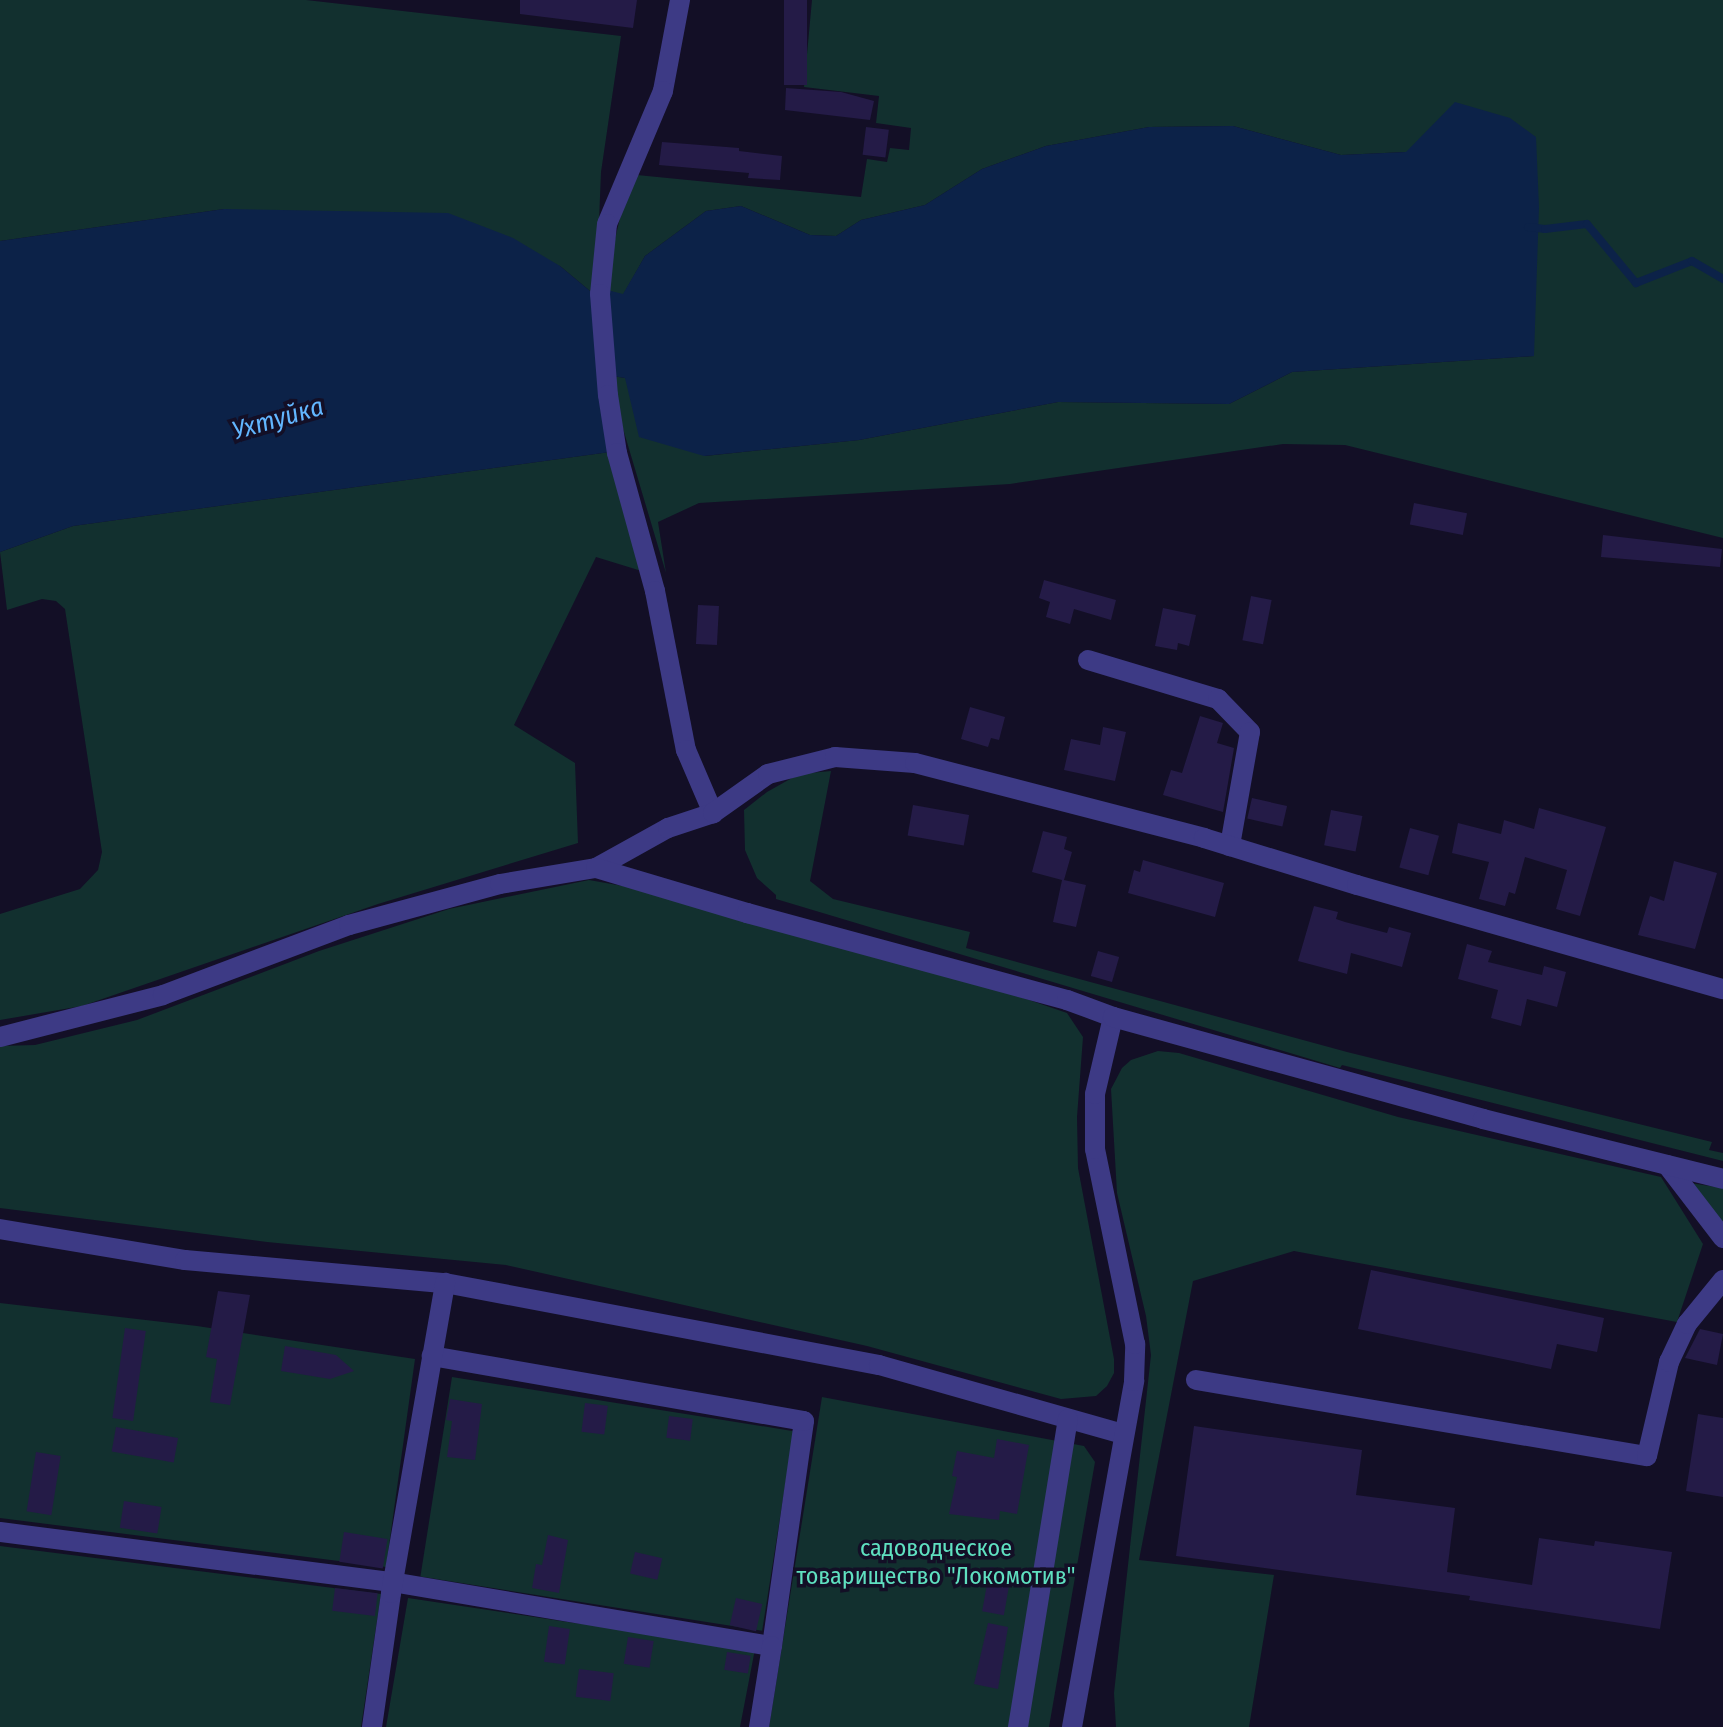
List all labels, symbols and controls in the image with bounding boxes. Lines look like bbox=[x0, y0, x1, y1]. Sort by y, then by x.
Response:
water label: Ухтуйка bbox=[229, 391, 327, 447]
park label: садоводческое товарищество "Локомотив" bbox=[797, 1535, 1075, 1591]

